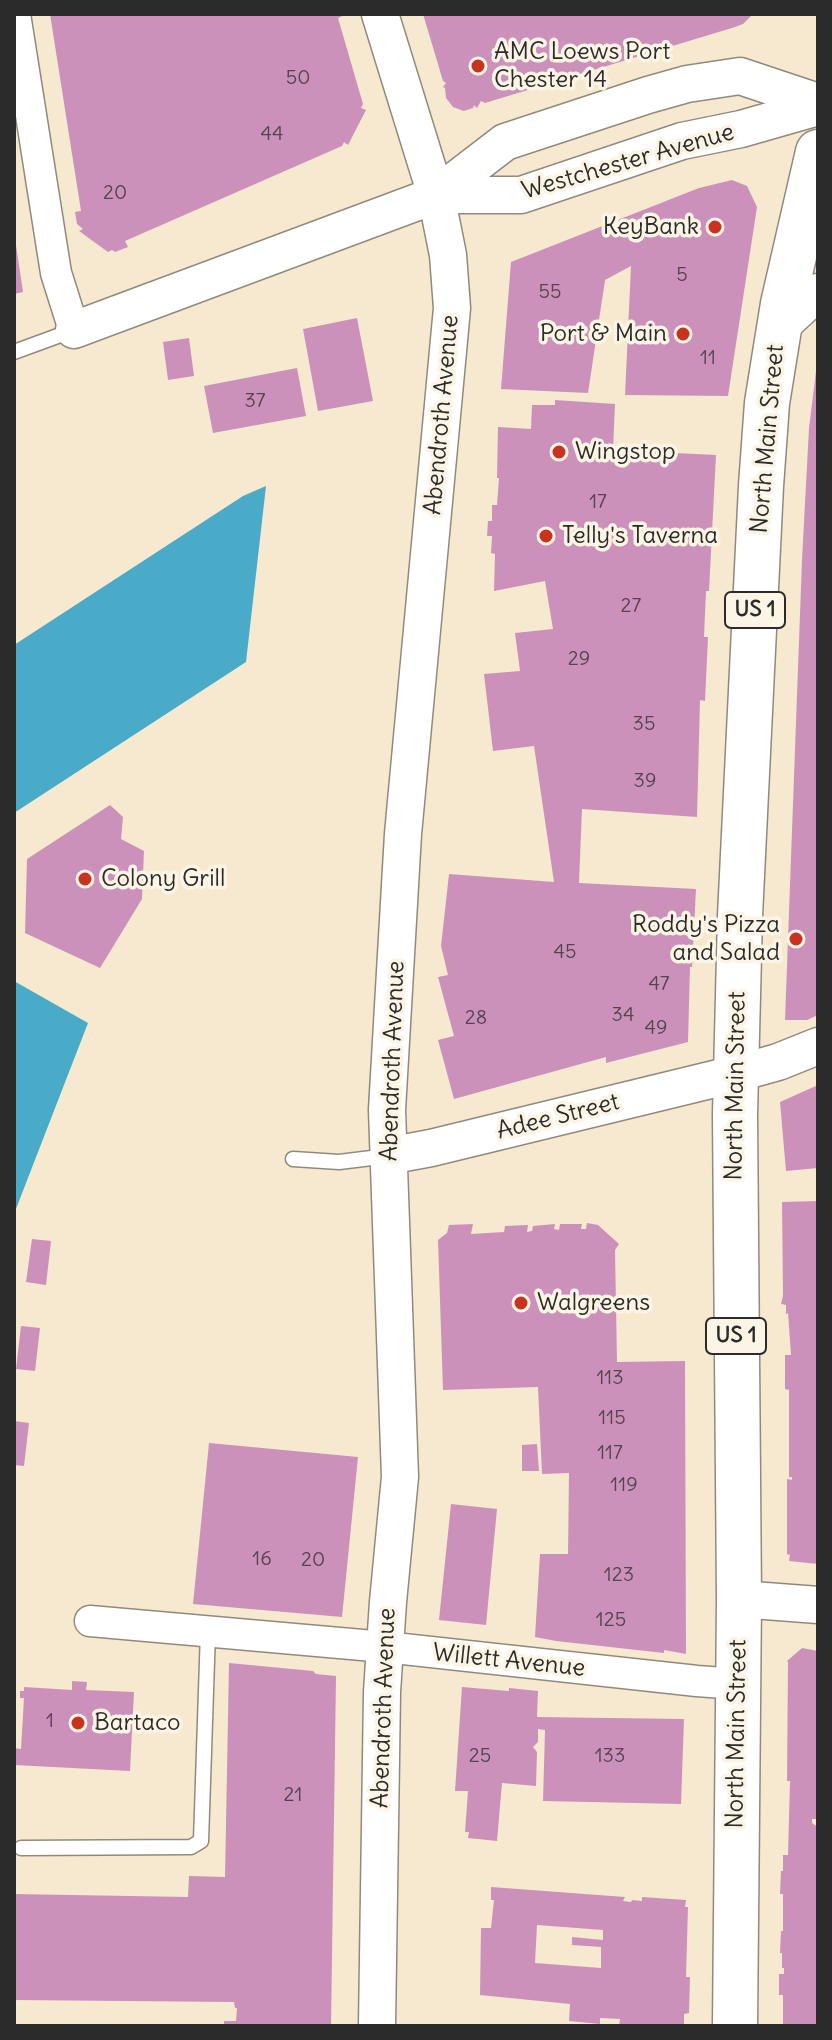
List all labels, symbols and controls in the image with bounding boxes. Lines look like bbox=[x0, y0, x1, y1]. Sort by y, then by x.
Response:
place label: AMC Loews Port Chester 14 bbox=[494, 38, 670, 94]
marker: AMC Loews Port Chester 14 bbox=[469, 57, 487, 75]
house number: 50 bbox=[286, 66, 310, 90]
street label: Westchester Avenue bbox=[519, 118, 737, 206]
house number: 44 bbox=[260, 122, 284, 146]
house number: 20 bbox=[103, 181, 127, 205]
place label: KeyBank bbox=[603, 213, 699, 241]
marker: KeyBank bbox=[706, 218, 724, 236]
house number: 5 bbox=[676, 263, 688, 287]
house number: 55 bbox=[539, 280, 561, 304]
street label: Abendroth Avenue bbox=[419, 314, 465, 516]
place label: Port & Main bbox=[540, 320, 667, 348]
marker: Port & Main bbox=[674, 325, 692, 343]
street label: North Main Street bbox=[745, 343, 791, 535]
house number: 11 bbox=[700, 346, 716, 370]
house number: 37 bbox=[244, 389, 266, 413]
place label: Wingstop bbox=[575, 438, 676, 466]
marker: Wingstop bbox=[550, 443, 568, 461]
house number: 17 bbox=[589, 490, 607, 514]
place label: Telly's Taverna bbox=[562, 522, 718, 550]
marker: Telly's Taverna bbox=[537, 527, 555, 545]
road number: US 1 bbox=[725, 592, 785, 628]
house number: 27 bbox=[621, 594, 641, 618]
house number: 29 bbox=[568, 647, 590, 671]
house number: 35 bbox=[633, 712, 655, 736]
house number: 39 bbox=[634, 769, 656, 793]
place label: Colony Grill bbox=[101, 865, 225, 893]
marker: Colony Grill bbox=[76, 870, 94, 888]
place label: Roddy's Pizza and Salad bbox=[632, 911, 780, 967]
marker: Roddy's Pizza and Salad bbox=[787, 930, 805, 948]
house number: 45 bbox=[553, 940, 577, 964]
street label: Abendroth Avenue bbox=[375, 960, 411, 1162]
house number: 47 bbox=[648, 972, 670, 996]
street label: North Main Street bbox=[720, 991, 752, 1181]
house number: 34 bbox=[612, 1003, 634, 1027]
house number: 28 bbox=[465, 1006, 487, 1030]
house number: 49 bbox=[644, 1016, 668, 1040]
street label: Adee Street bbox=[494, 1088, 622, 1146]
place label: Walgreens bbox=[537, 1289, 650, 1317]
marker: Walgreens bbox=[512, 1294, 530, 1312]
road number: US 1 bbox=[706, 1318, 766, 1354]
house number: 113 bbox=[596, 1366, 624, 1390]
house number: 115 bbox=[598, 1406, 626, 1430]
house number: 117 bbox=[597, 1441, 623, 1465]
house number: 119 bbox=[610, 1473, 638, 1497]
house number: 16 bbox=[252, 1547, 272, 1571]
house number: 20 bbox=[301, 1548, 325, 1572]
house number: 123 bbox=[604, 1563, 634, 1587]
street label: Abendroth Avenue bbox=[366, 1607, 402, 1809]
house number: 125 bbox=[596, 1608, 626, 1632]
street label: Willett Avenue bbox=[431, 1639, 587, 1683]
street label: North Main Street bbox=[721, 1639, 753, 1829]
house number: 1 bbox=[46, 1709, 54, 1733]
place label: Bartaco bbox=[94, 1709, 180, 1737]
marker: Bartaco bbox=[69, 1714, 87, 1732]
house number: 25 bbox=[469, 1744, 491, 1768]
house number: 133 bbox=[595, 1744, 625, 1768]
house number: 21 bbox=[284, 1783, 302, 1807]

